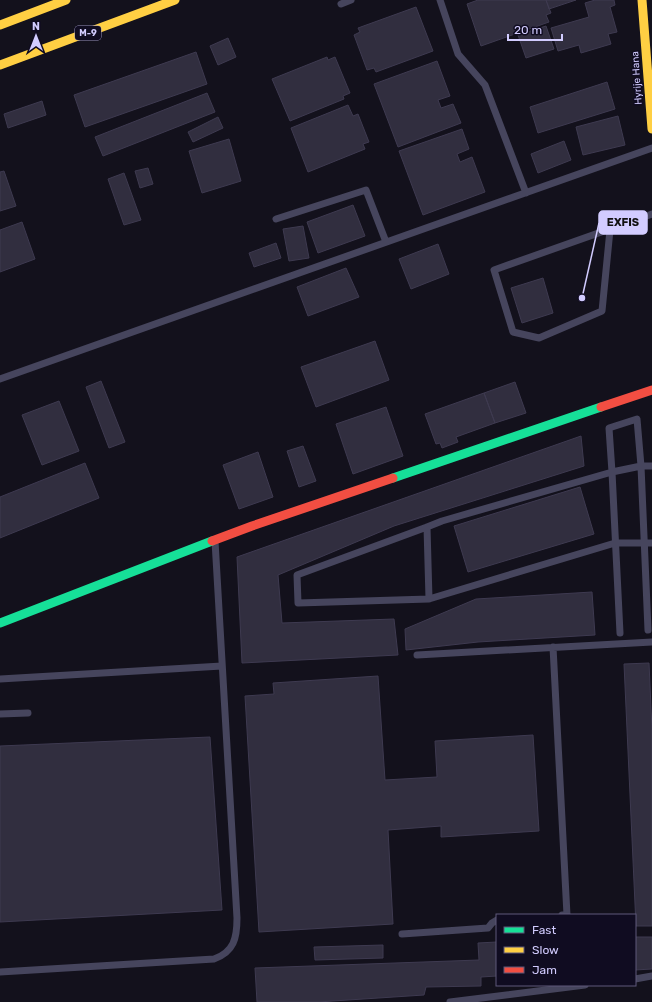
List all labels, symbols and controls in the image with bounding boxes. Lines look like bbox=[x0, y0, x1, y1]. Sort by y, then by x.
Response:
north arrow bbox=[16, 16, 56, 56]
scale bar bbox=[508, 16, 562, 42]
text: N bbox=[32, 20, 40, 33]
text: 20 m bbox=[514, 23, 542, 37]
road number: M-9 bbox=[75, 26, 101, 40]
street label: Hyrije Hana bbox=[629, 51, 645, 105]
callout: EXFIS bbox=[599, 211, 647, 234]
text: EXFIS bbox=[607, 216, 639, 229]
legend bbox=[496, 914, 636, 986]
text: Fast bbox=[532, 923, 556, 937]
text: Slow bbox=[532, 943, 559, 957]
text: Jam bbox=[532, 963, 557, 977]

